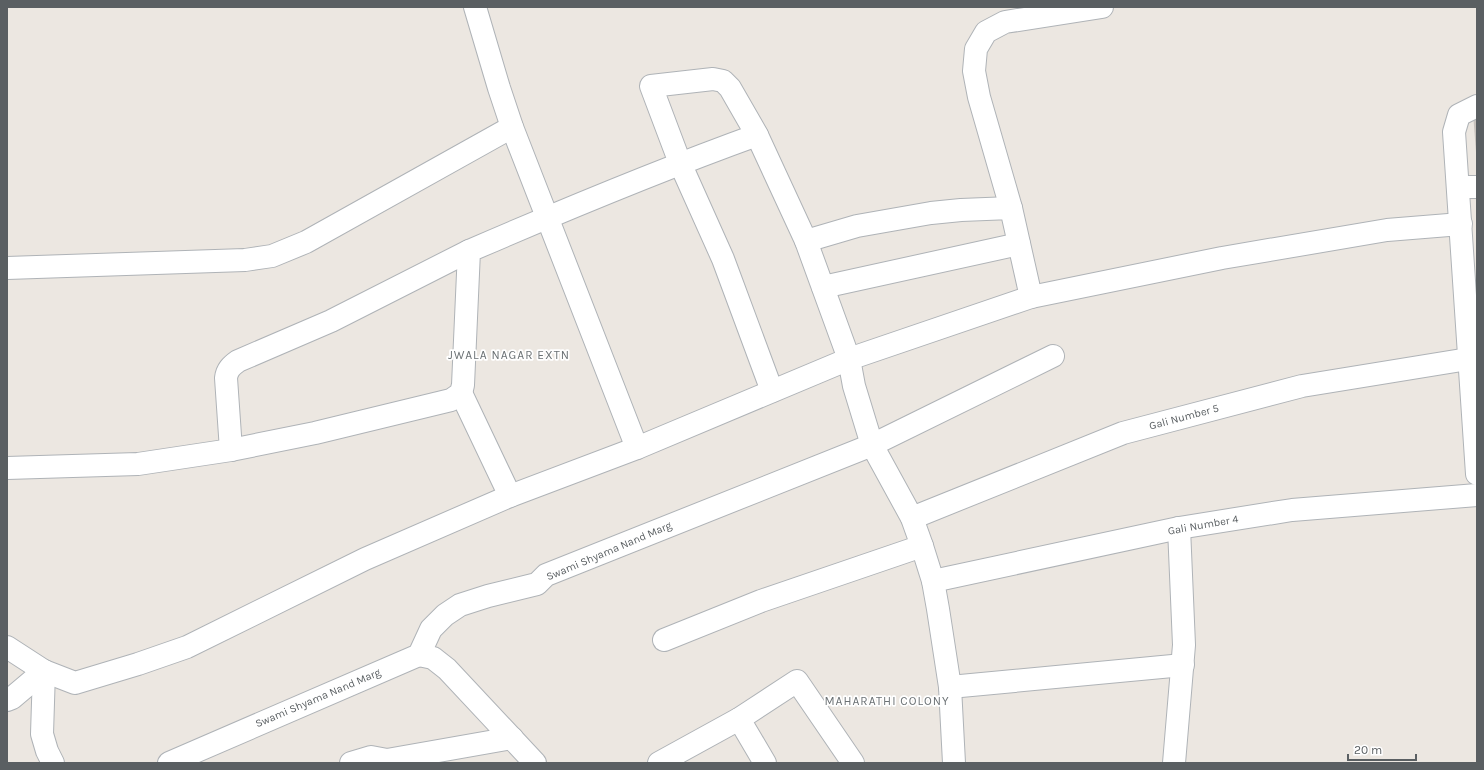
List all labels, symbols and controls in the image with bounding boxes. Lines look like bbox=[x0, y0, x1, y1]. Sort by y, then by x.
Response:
district label: JWALA NAGAR EXTN bbox=[448, 348, 570, 362]
street label: Gali Number 5 bbox=[1148, 401, 1220, 433]
street label: Gali Number 4 bbox=[1167, 512, 1239, 538]
street label: Swami Shyama Nand Marg bbox=[544, 518, 674, 583]
street label: Swami Shyama Nand Marg bbox=[253, 665, 383, 730]
district label: MAHARATHI COLONY bbox=[824, 694, 950, 708]
scale bar bbox=[1348, 736, 1416, 762]
text: 20 m bbox=[1354, 743, 1382, 757]

